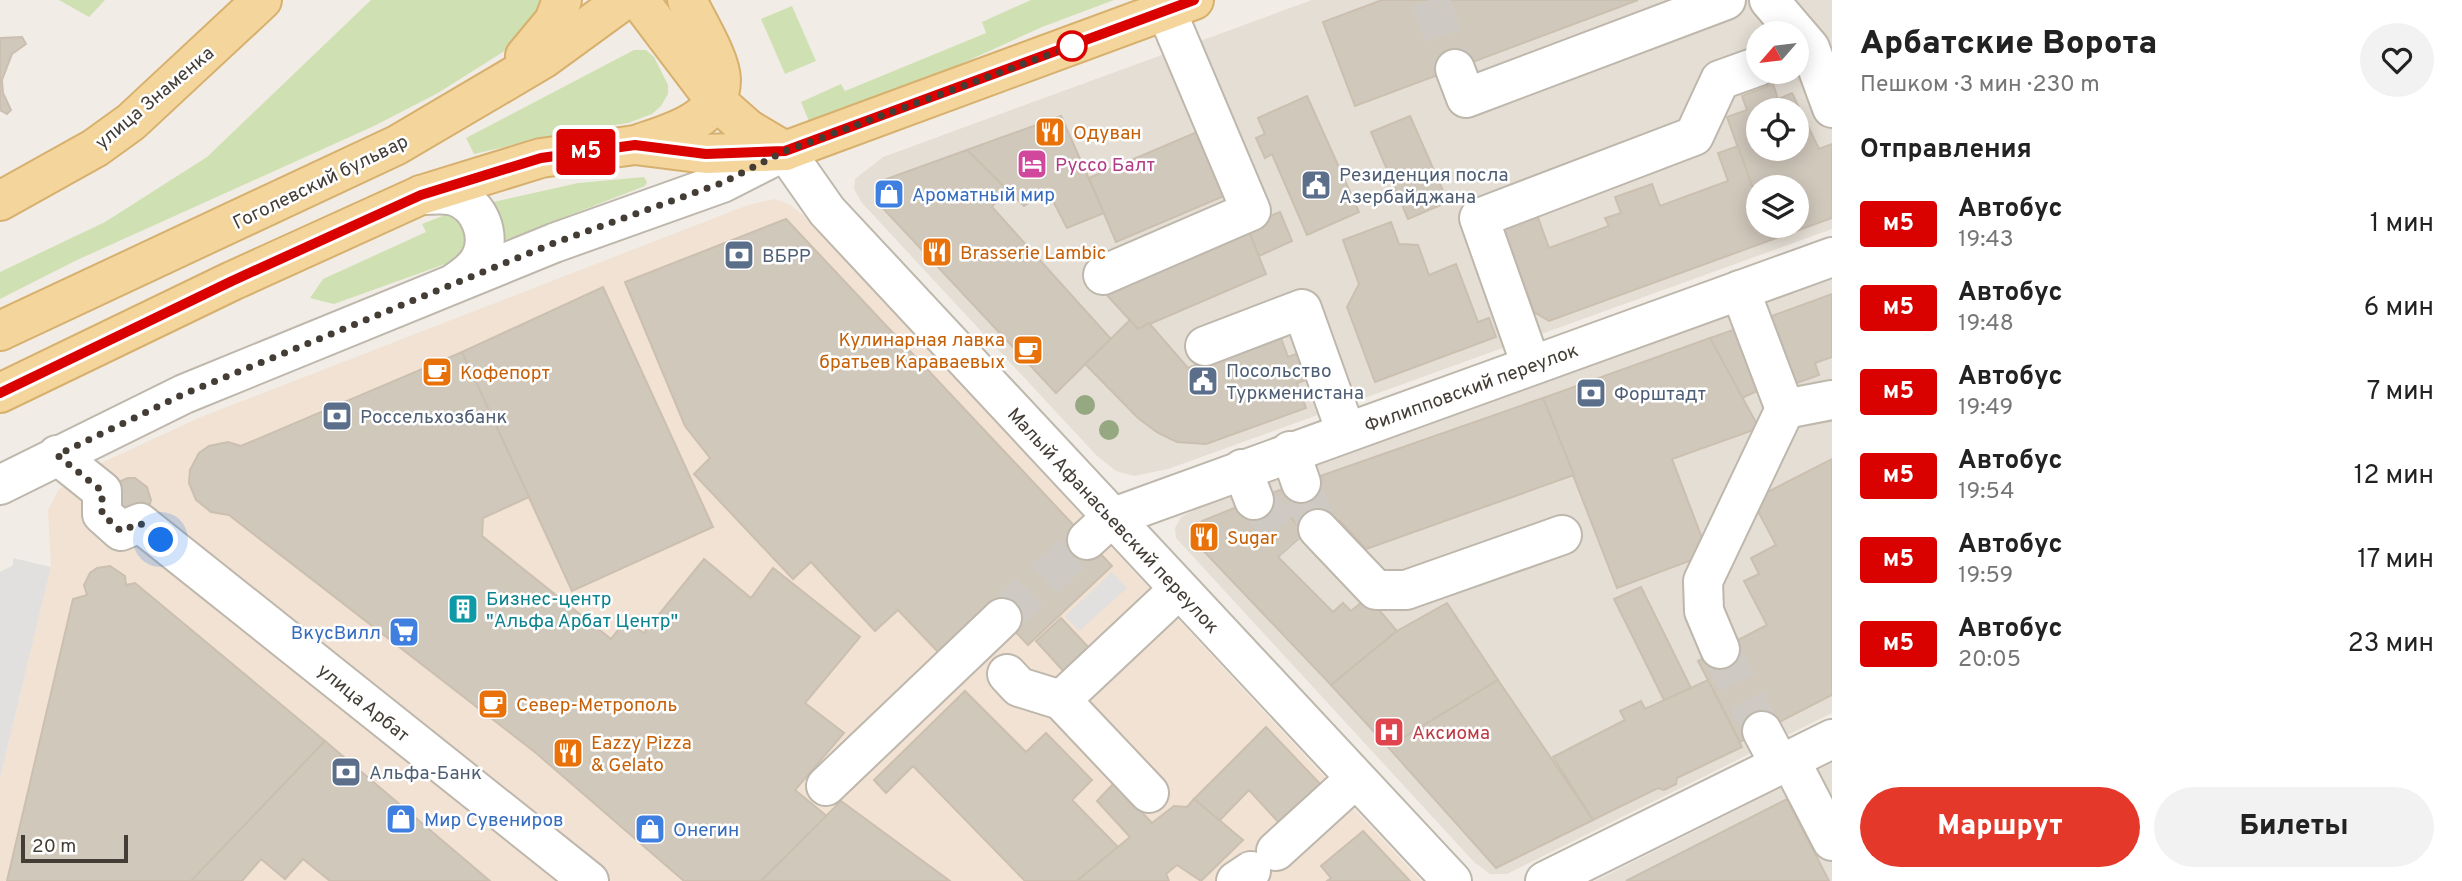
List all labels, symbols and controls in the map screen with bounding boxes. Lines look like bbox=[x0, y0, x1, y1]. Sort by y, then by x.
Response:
north arrow bbox=[1746, 21, 1810, 84]
map controls bbox=[1746, 21, 1809, 238]
button: heart bbox=[2360, 23, 2434, 97]
text: Арбатские Ворота bbox=[1860, 24, 2157, 66]
unlabelled marker bbox=[1057, 31, 1087, 61]
street label: улица Знаменка bbox=[91, 42, 220, 155]
text: Пешком · 3 мин · 230 m bbox=[1860, 71, 2100, 100]
button: locate bbox=[1746, 98, 1809, 161]
restaurant icon: Одуван bbox=[1033, 115, 1067, 149]
place label: Одуван bbox=[1073, 122, 1142, 146]
line badge: м5 bbox=[554, 129, 618, 175]
street label: Гоголевский бульвар bbox=[229, 130, 412, 236]
text: Отправления bbox=[1860, 134, 2032, 167]
text: м5 bbox=[570, 137, 602, 167]
hotel icon: Руссо Балт bbox=[1015, 147, 1049, 181]
place label: Руссо Балт bbox=[1055, 154, 1155, 178]
place label: Резиденция посла Азербайджана bbox=[1339, 164, 1509, 210]
public building icon: Резиденция посла Азербайджана bbox=[1299, 168, 1333, 202]
button: layers bbox=[1746, 175, 1809, 238]
shop icon: Ароматный мир bbox=[872, 177, 906, 211]
place label: Ароматный мир bbox=[912, 184, 1055, 208]
text: Автобус bbox=[1958, 193, 2063, 226]
text: 1 мин bbox=[2370, 208, 2434, 241]
text: м5 bbox=[1883, 209, 1914, 239]
text: 19:43 bbox=[1958, 226, 2014, 255]
restaurant icon: Brasserie Lambic bbox=[920, 235, 954, 269]
bank icon: ВБРР bbox=[722, 238, 756, 272]
place label: Brasserie Lambic bbox=[960, 242, 1106, 266]
place label: ВБРР bbox=[762, 245, 811, 269]
text: Автобус bbox=[1958, 277, 2063, 310]
text: 6 мин bbox=[2364, 292, 2434, 325]
text: м5 bbox=[1883, 293, 1914, 323]
text: 19:48 bbox=[1958, 310, 2014, 339]
place label: Кулинарная лавка братьев Караваевых bbox=[819, 329, 1005, 375]
cafe icon: Кулинарная лавка братьев Караваевых bbox=[1011, 333, 1045, 367]
street label: Филипповский переулок bbox=[1361, 339, 1582, 439]
cafe icon: Кофепорт bbox=[420, 355, 454, 389]
place label: Посольство Туркменистана bbox=[1226, 360, 1364, 406]
text: Автобус bbox=[1958, 361, 2063, 394]
place label: Кофепорт bbox=[460, 362, 551, 386]
public building icon: Посольство Туркменистана bbox=[1186, 364, 1220, 398]
bank icon: Форштадт bbox=[1574, 376, 1608, 410]
text: 7 мин bbox=[2367, 376, 2434, 409]
text: м5 bbox=[1883, 377, 1914, 407]
place label: Форштадт bbox=[1614, 383, 1707, 407]
text: 19:49 bbox=[1958, 394, 2013, 423]
bank icon: Россельхозбанк bbox=[320, 399, 354, 433]
street label: Малый Афанасьевский переулок bbox=[1001, 403, 1224, 639]
place label: Россельхозбанк bbox=[360, 406, 508, 430]
text: Автобус bbox=[1958, 445, 2063, 478]
text: 12 мин bbox=[2354, 460, 2434, 493]
text: м5 bbox=[1883, 461, 1914, 491]
text: 19:54 bbox=[1958, 478, 2015, 507]
restaurant icon: Sugar bbox=[1187, 520, 1221, 554]
your location bbox=[143, 522, 178, 557]
place label: Sugar bbox=[1227, 527, 1278, 551]
text: Автобус bbox=[1958, 529, 2063, 562]
text: 17 мин bbox=[2357, 544, 2434, 577]
text: м5 bbox=[1883, 545, 1914, 575]
text: 19:59 bbox=[1958, 562, 2013, 591]
place label: Бизнес-центр "Альфа Арбат Центр" bbox=[486, 588, 678, 634]
building icon: Бизнес-центр "Альфа Арбат Центр" bbox=[446, 592, 480, 626]
text: Автобус bbox=[1958, 613, 2063, 646]
supermarket icon: ВкусВилл bbox=[387, 615, 421, 649]
place label: ВкусВилл bbox=[291, 622, 381, 646]
text: 23 мин bbox=[2348, 628, 2434, 661]
text: м5 bbox=[1883, 629, 1914, 659]
text: 20:05 bbox=[1958, 646, 2021, 675]
street label: улица Арбат bbox=[312, 659, 414, 748]
cafe icon: Север-Метрополь bbox=[476, 687, 510, 721]
place label: Север-Метрополь bbox=[516, 694, 677, 718]
hospital icon: Аксиома bbox=[1372, 715, 1406, 749]
place label: Аксиома bbox=[1412, 722, 1490, 746]
place label: Eazzy Pizza & Gelato bbox=[591, 732, 692, 778]
restaurant icon: Eazzy Pizza & Gelato bbox=[551, 736, 585, 770]
bank icon: Альфа-Банк bbox=[329, 755, 363, 789]
place label: Альфа-Банк bbox=[369, 762, 482, 786]
button: Маршрут bbox=[1860, 787, 2140, 867]
button: Билеты bbox=[2154, 787, 2434, 867]
shop icon: Мир Сувениров bbox=[384, 802, 418, 836]
place label: Мир Сувениров bbox=[424, 809, 564, 833]
shop icon: Онегин bbox=[633, 812, 667, 846]
place label: Онегин bbox=[673, 819, 739, 843]
scale bar bbox=[21, 832, 128, 864]
text: 20 m bbox=[32, 835, 76, 859]

